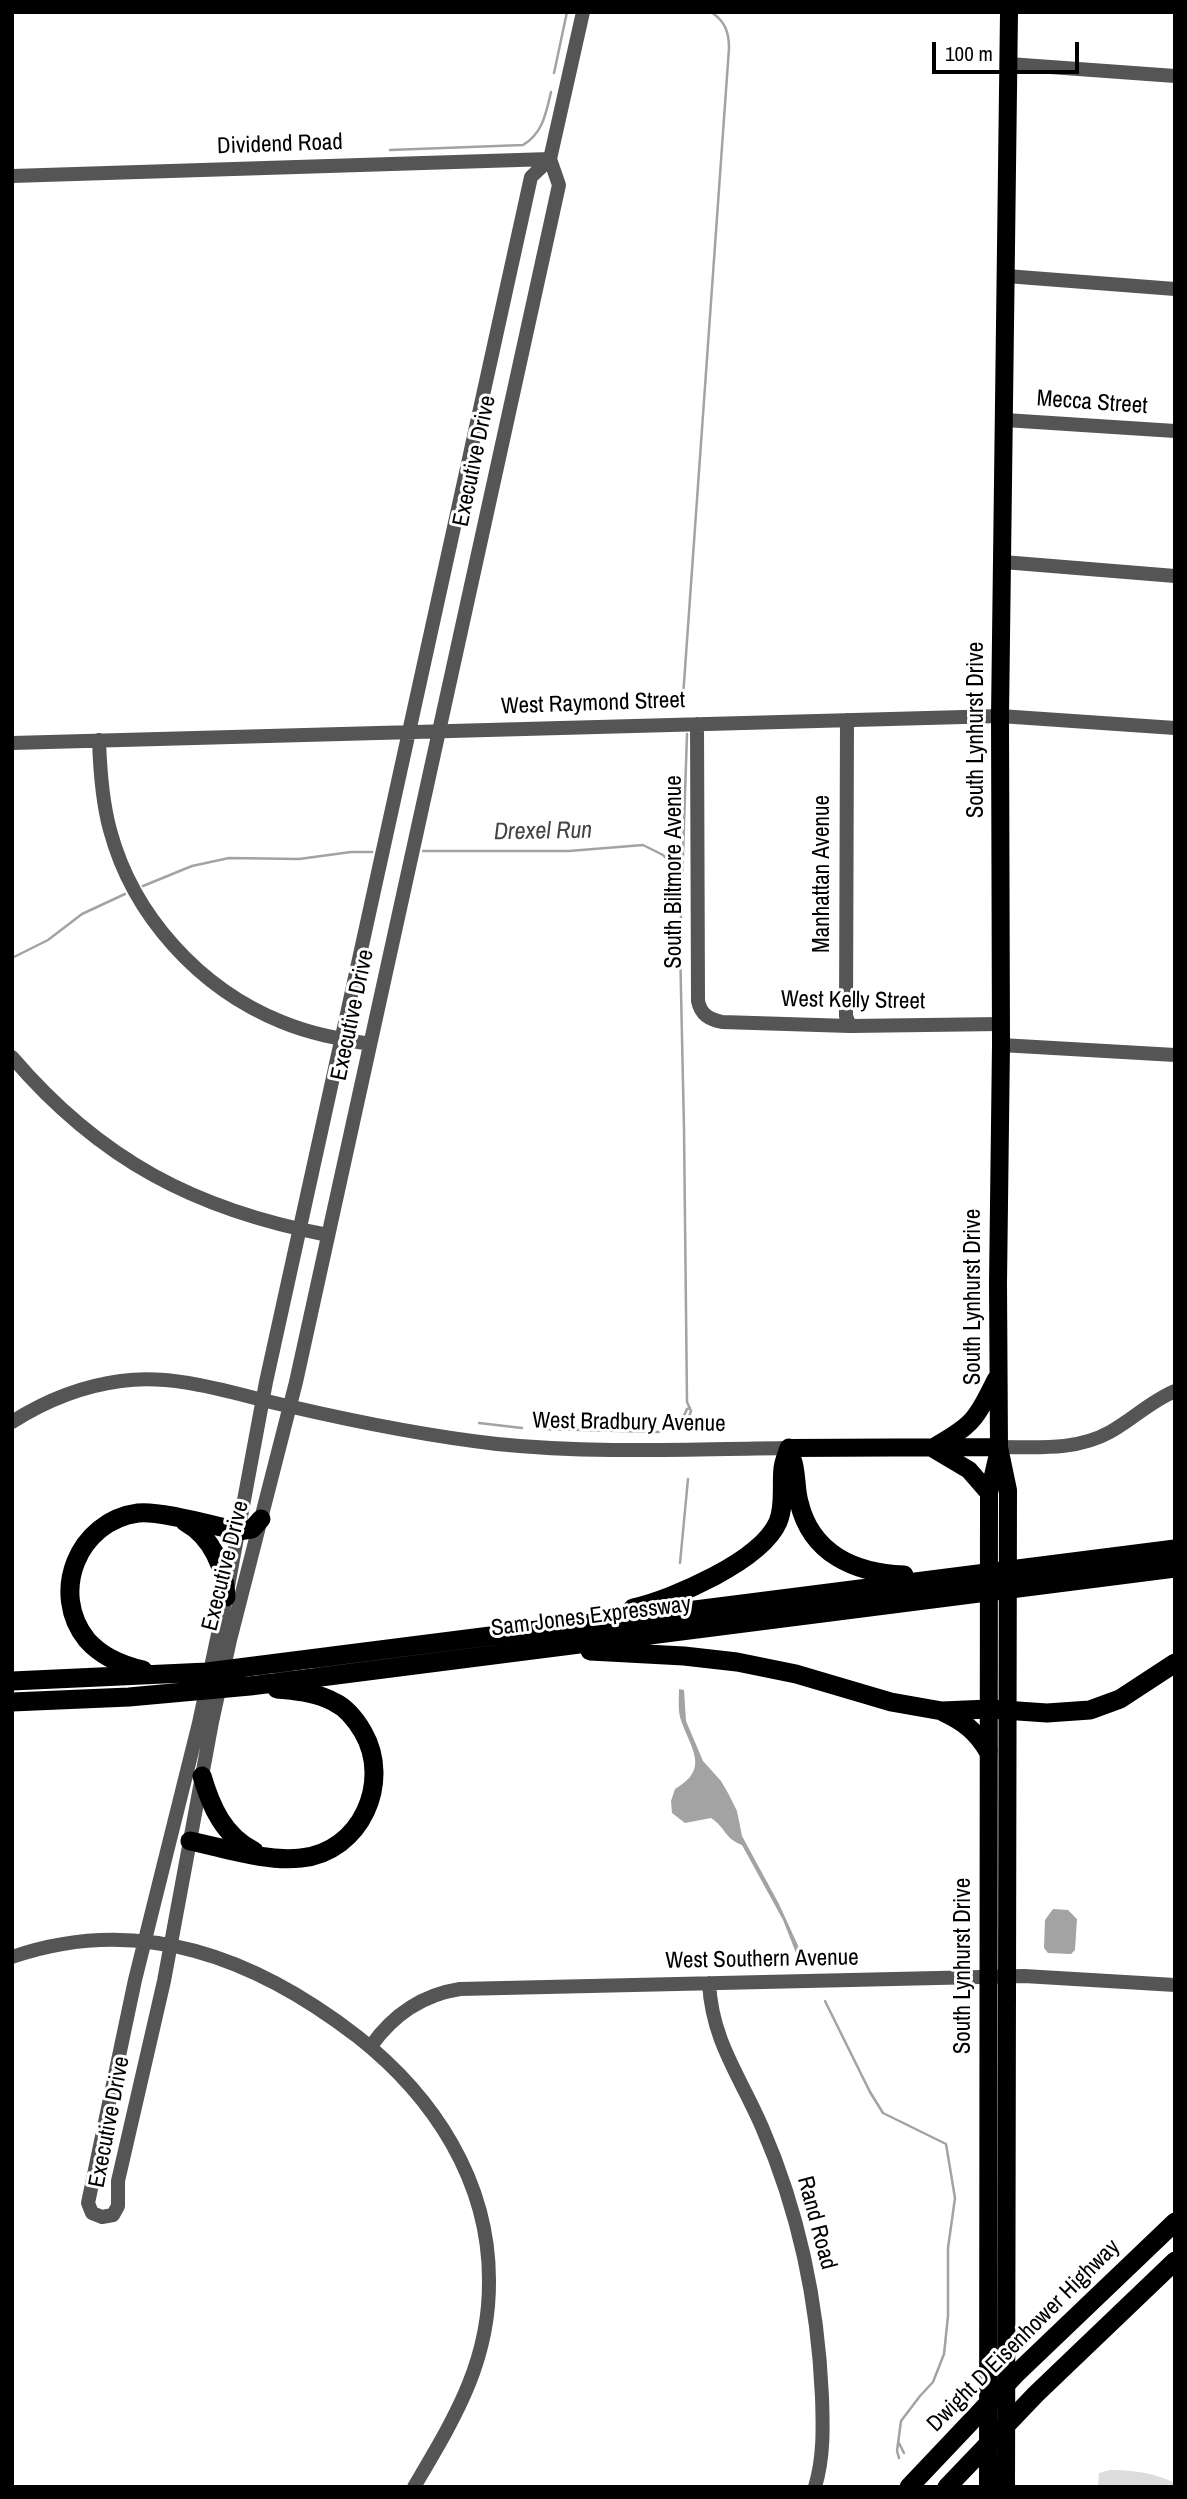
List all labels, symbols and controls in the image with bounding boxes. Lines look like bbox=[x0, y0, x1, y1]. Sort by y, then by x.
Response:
scale bar bbox=[935, 28, 1082, 72]
text: 100 m bbox=[945, 39, 993, 68]
street label: Dividend Road bbox=[217, 129, 343, 161]
street label: Mecca Street bbox=[1036, 385, 1148, 421]
street label: Executive Drive bbox=[448, 393, 502, 529]
street label: South Lynhurst Drive bbox=[963, 642, 991, 818]
street label: West Raymond Street bbox=[500, 687, 686, 721]
street label: South Biltmore Avenue bbox=[661, 775, 689, 969]
street label: Manhattan Avenue bbox=[809, 795, 837, 953]
water label: Drexel Run bbox=[494, 817, 592, 847]
street label: Executive Drive bbox=[326, 947, 380, 1083]
street label: West Kelly Street bbox=[781, 986, 925, 1016]
street label: South Lynhurst Drive bbox=[960, 1209, 988, 1385]
street label: West Bradbury Avenue bbox=[532, 1408, 726, 1438]
street label: Executive Drive bbox=[197, 1498, 255, 1634]
street label: Sam Jones Expressway bbox=[489, 1591, 693, 1643]
street label: South Lynhurst Drive bbox=[950, 1878, 978, 2054]
street label: West Southern Avenue bbox=[665, 1945, 859, 1975]
street label: Executive Drive bbox=[84, 2054, 136, 2190]
street label: Rand Road bbox=[790, 2173, 842, 2273]
street label: Dwight D Eisenhower Highway bbox=[922, 2234, 1126, 2438]

